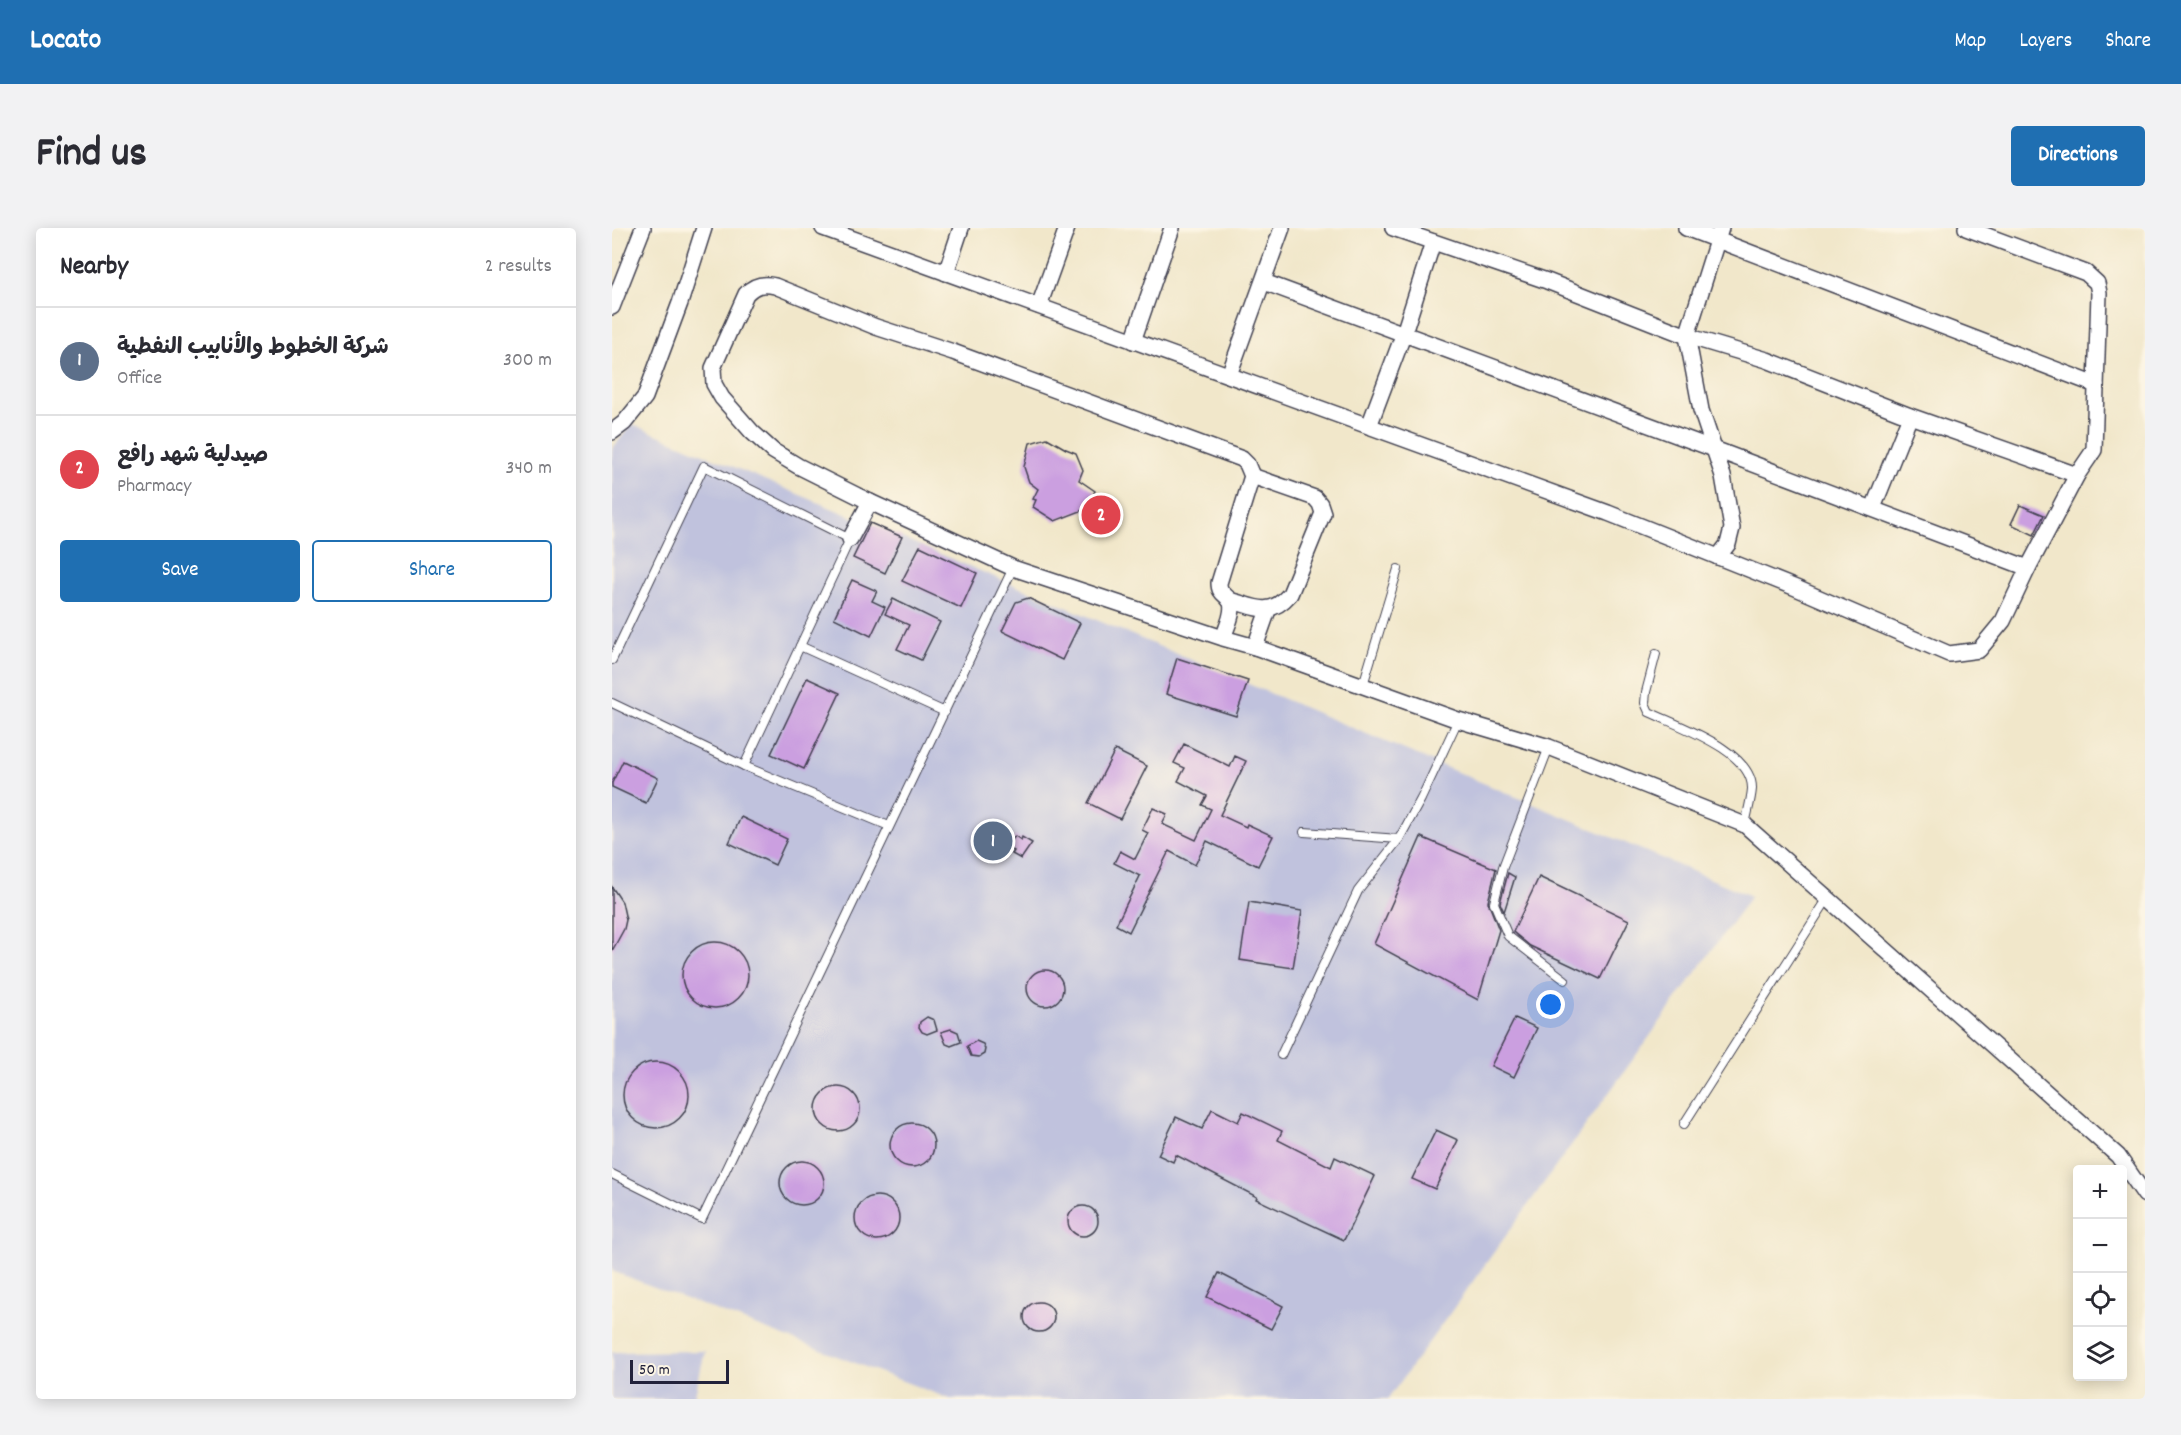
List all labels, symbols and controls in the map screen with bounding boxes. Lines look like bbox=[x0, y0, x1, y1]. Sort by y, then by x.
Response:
text: Locato bbox=[30, 22, 101, 62]
text: Map bbox=[1955, 27, 1986, 57]
text: Layers bbox=[2019, 27, 2072, 57]
text: Share bbox=[2105, 27, 2151, 57]
text: Find us bbox=[36, 126, 147, 186]
button: Directions bbox=[2011, 126, 2145, 186]
text: Nearby bbox=[60, 249, 128, 286]
text: 2 results bbox=[485, 253, 552, 281]
text: شركة الخطوط والأنابيب النفطية bbox=[117, 333, 389, 364]
text: 1 bbox=[77, 347, 82, 375]
text: 300 m bbox=[503, 347, 552, 375]
text: Office bbox=[117, 365, 162, 393]
text: صيدلية شهد رافع bbox=[117, 441, 268, 472]
text: 2 bbox=[75, 455, 84, 483]
text: 340 m bbox=[506, 455, 552, 483]
text: Pharmacy bbox=[117, 473, 191, 501]
pin: 2 bbox=[1082, 492, 1120, 538]
button: Save bbox=[60, 540, 300, 602]
button: Share bbox=[312, 540, 552, 602]
pin: 1 bbox=[974, 818, 1012, 864]
your location bbox=[1536, 990, 1565, 1019]
map controls bbox=[2073, 1165, 2127, 1381]
button: + bbox=[2073, 1165, 2127, 1219]
button: − bbox=[2073, 1219, 2127, 1273]
button: locate bbox=[2073, 1273, 2127, 1327]
button: layers bbox=[2073, 1327, 2127, 1381]
scale bar bbox=[630, 1357, 729, 1384]
text: 50 m bbox=[639, 1359, 670, 1382]

